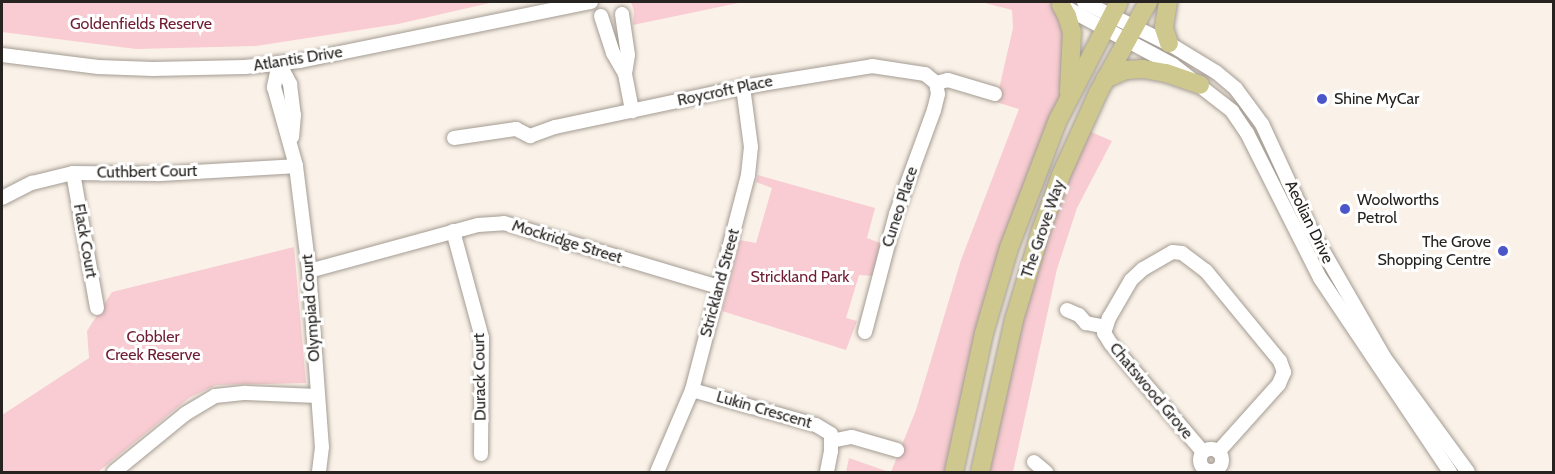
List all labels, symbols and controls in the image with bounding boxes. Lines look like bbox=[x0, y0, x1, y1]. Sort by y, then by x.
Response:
park label: Goldenfields Reserve bbox=[70, 14, 212, 34]
street label: Atlantis Drive bbox=[252, 42, 344, 76]
street label: Roycroft Place bbox=[676, 72, 774, 110]
place label: Shine MyCar bbox=[1334, 89, 1419, 109]
marker: Shine MyCar bbox=[1315, 92, 1329, 106]
street label: Cuthbert Court bbox=[97, 162, 197, 182]
street label: Cuneo Place bbox=[878, 164, 922, 250]
street label: The Grove Way bbox=[1017, 177, 1069, 281]
street label: Aeolian Drive bbox=[1281, 177, 1337, 267]
place label: Woolworths Petrol bbox=[1357, 190, 1439, 228]
street label: Flack Court bbox=[69, 202, 101, 280]
marker: Woolworths Petrol bbox=[1338, 202, 1352, 216]
street label: Mockridge Street bbox=[510, 216, 624, 268]
street label: Strickland Street bbox=[696, 227, 744, 339]
place label: The Grove Shopping Centre bbox=[1377, 232, 1491, 270]
marker: The Grove Shopping Centre bbox=[1496, 244, 1510, 258]
street label: Olympiad Court bbox=[298, 254, 324, 362]
park label: Strickland Park bbox=[750, 267, 850, 287]
park label: Cobbler Creek Reserve bbox=[105, 327, 201, 365]
street label: Durack Court bbox=[470, 333, 490, 421]
street label: Chatswood Grove bbox=[1105, 339, 1197, 443]
street label: Lukin Crescent bbox=[714, 387, 814, 433]

